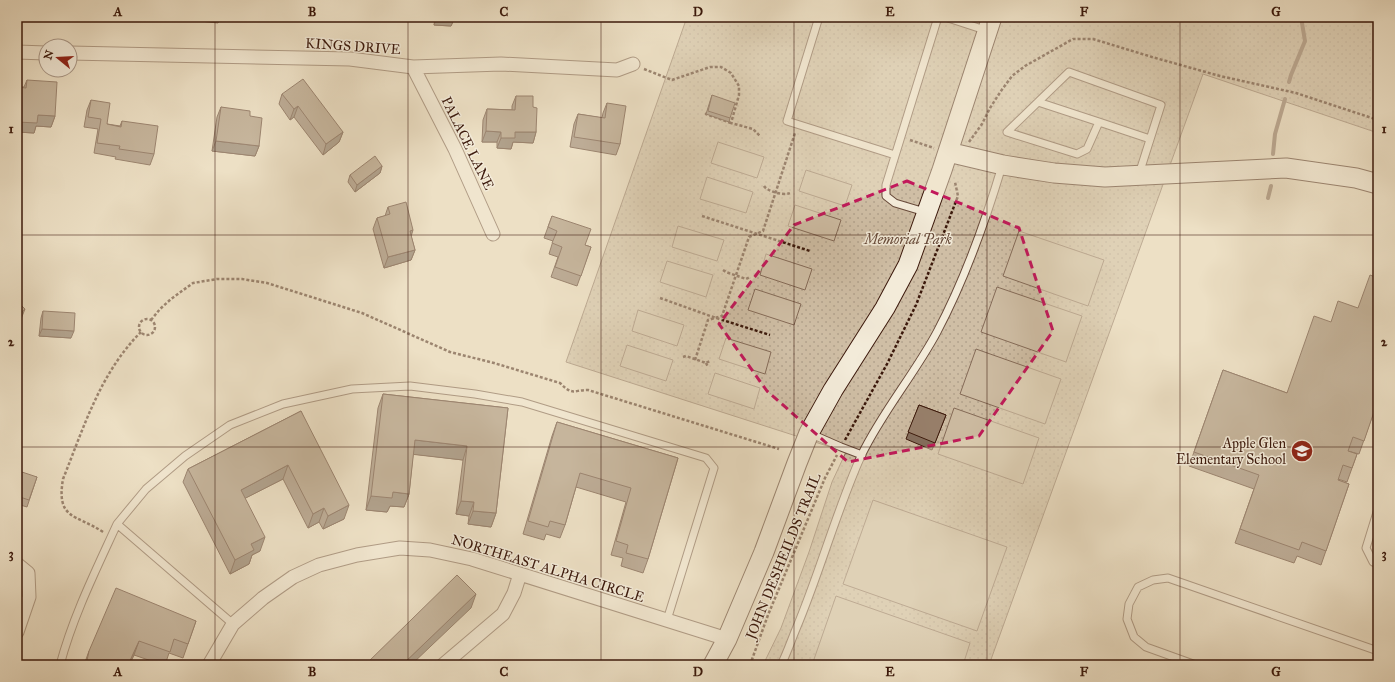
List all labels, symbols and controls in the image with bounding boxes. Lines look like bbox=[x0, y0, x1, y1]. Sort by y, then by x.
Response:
text: A bbox=[113, 4, 123, 20]
text: B bbox=[308, 4, 317, 20]
text: C bbox=[500, 4, 509, 20]
text: D bbox=[693, 4, 703, 20]
text: E bbox=[885, 4, 895, 20]
text: F bbox=[1080, 4, 1089, 20]
text: G bbox=[1271, 4, 1281, 20]
street label: KINGS DRIVE bbox=[305, 35, 401, 58]
north arrow bbox=[38, 38, 78, 78]
text: N bbox=[41, 48, 57, 62]
street label: PALACE LANE bbox=[438, 94, 497, 193]
text: 1 bbox=[8, 121, 14, 137]
text: 1 bbox=[1381, 121, 1387, 137]
park label: Memorial Park bbox=[862, 231, 953, 248]
text: 2 bbox=[8, 334, 15, 350]
text: 2 bbox=[1381, 334, 1388, 350]
place label: Apple Glen Elementary School bbox=[1176, 435, 1286, 468]
school or university icon: Apple Glen Elementary School bbox=[1289, 438, 1315, 464]
street label: JOHN DESHEILDS TRAIL bbox=[742, 470, 826, 644]
street label: NORTHEAST ALPHA CIRCLE bbox=[449, 531, 646, 606]
text: 3 bbox=[8, 546, 14, 562]
text: 3 bbox=[1381, 546, 1387, 562]
text: A bbox=[113, 664, 123, 680]
text: B bbox=[308, 664, 317, 680]
text: C bbox=[500, 664, 509, 680]
text: D bbox=[693, 664, 703, 680]
text: E bbox=[885, 664, 895, 680]
text: F bbox=[1080, 664, 1089, 680]
text: G bbox=[1271, 664, 1281, 680]

